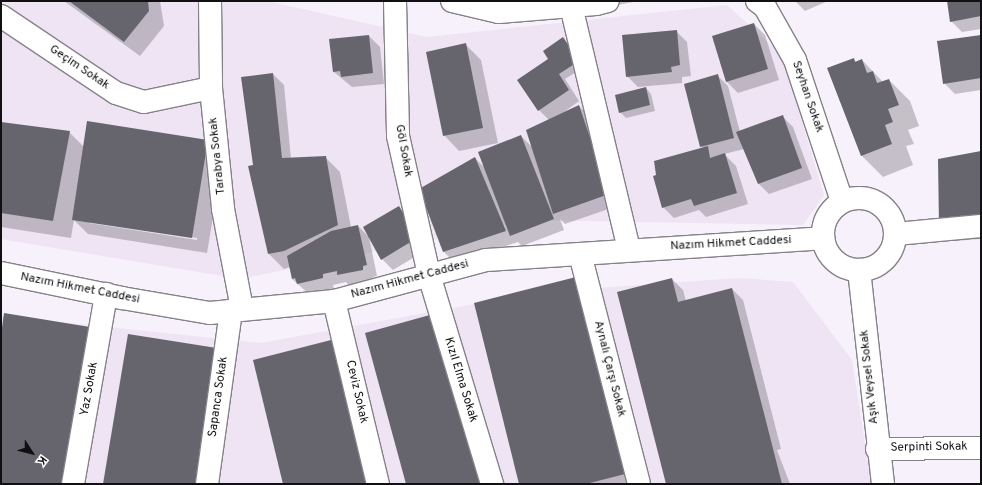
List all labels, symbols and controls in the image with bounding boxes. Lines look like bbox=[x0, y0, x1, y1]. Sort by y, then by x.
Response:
street label: Geçim Sokak bbox=[46, 43, 112, 93]
street label: Seyhan Sokak bbox=[788, 59, 826, 135]
street label: Tarabya Sokak bbox=[207, 117, 229, 195]
street label: Göl Sokak bbox=[391, 123, 415, 179]
street label: Nazım Hikmet Caddesi bbox=[670, 234, 792, 254]
street label: Nazım Hikmet Caddesi bbox=[350, 257, 470, 303]
street label: Nazım Hikmet Caddesi bbox=[19, 270, 141, 308]
street label: Aynalı Çarşı Sokak bbox=[590, 319, 628, 419]
street label: Aşık Veysel Sokak bbox=[858, 329, 882, 425]
street label: Kızıl Elma Sokak bbox=[440, 336, 480, 424]
street label: Sapanca Sokak bbox=[206, 356, 232, 438]
street label: Ceviz Sokak bbox=[342, 359, 370, 425]
street label: Yaz Sokak bbox=[78, 361, 102, 417]
north arrow bbox=[12, 433, 52, 473]
street label: Serpinti Sokak bbox=[890, 440, 968, 456]
text: K bbox=[34, 453, 50, 467]

